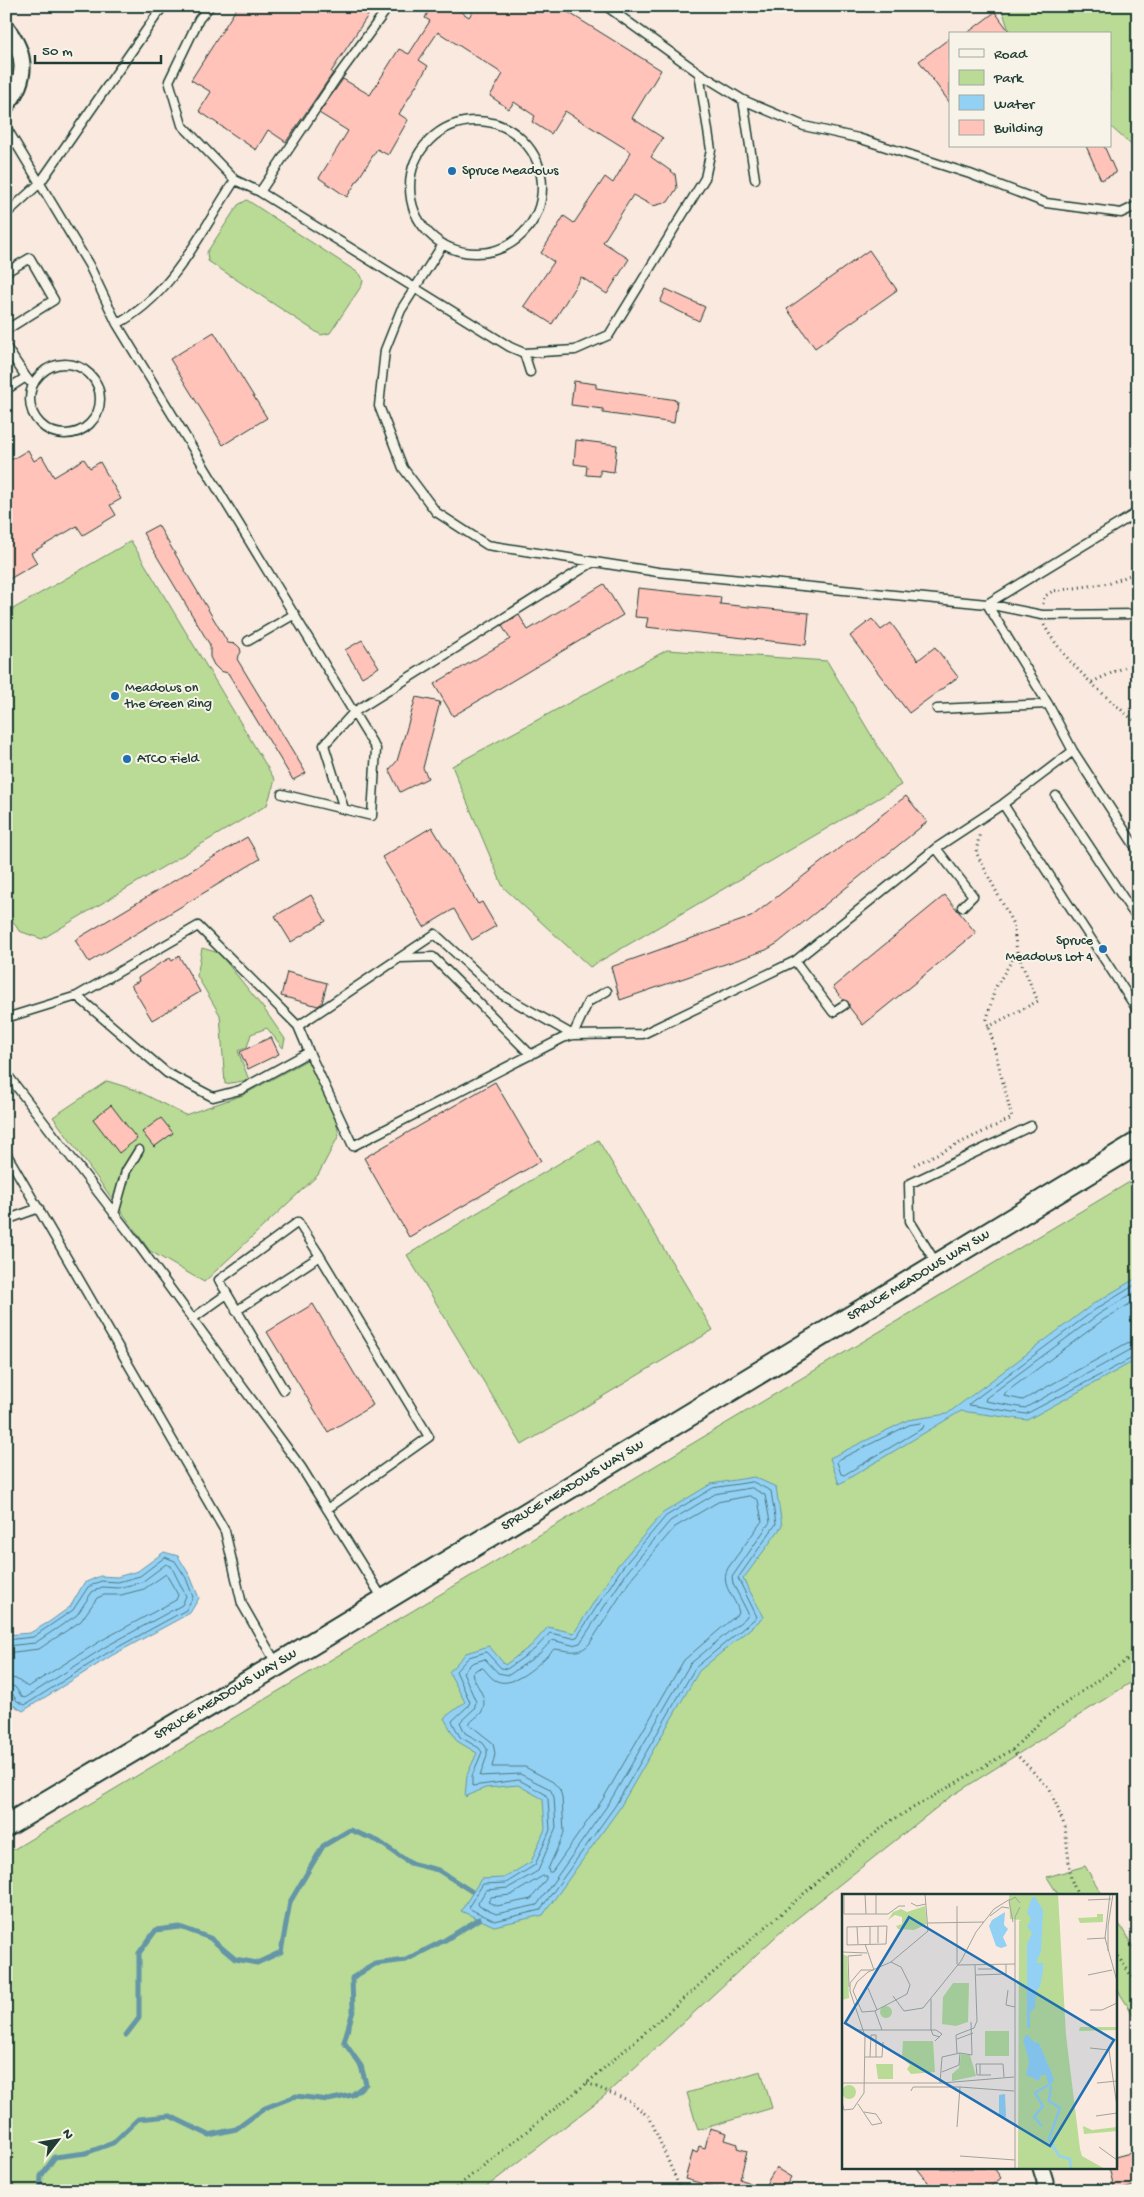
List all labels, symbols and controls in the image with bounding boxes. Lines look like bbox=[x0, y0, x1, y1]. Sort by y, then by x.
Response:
scale bar bbox=[35, 32, 161, 64]
legend bbox=[949, 32, 1112, 148]
text: 50 m bbox=[42, 43, 73, 61]
text: Road bbox=[994, 46, 1028, 64]
text: Park bbox=[993, 70, 1024, 88]
text: Water bbox=[994, 96, 1036, 114]
text: Building bbox=[993, 120, 1043, 138]
place label: Spruce Meadows bbox=[462, 163, 559, 180]
marker: Spruce Meadows bbox=[446, 165, 458, 177]
place label: Meadows on the Green Ring bbox=[124, 680, 212, 713]
marker: Meadows on the Green Ring bbox=[109, 690, 121, 702]
place label: ATCO Field bbox=[137, 751, 200, 768]
marker: ATCO Field bbox=[121, 753, 133, 765]
place label: Spruce Meadows Lot 4 bbox=[1005, 933, 1094, 966]
marker: Spruce Meadows Lot 4 bbox=[1097, 943, 1109, 955]
street label: SPRUCE MEADOWS WAY SW bbox=[845, 1227, 994, 1325]
street label: SPRUCE MEADOWS WAY SW bbox=[499, 1437, 648, 1535]
street label: SPRUCE MEADOWS WAY SW bbox=[152, 1646, 301, 1744]
inset map bbox=[842, 1894, 1116, 2170]
north arrow bbox=[32, 2114, 82, 2164]
text: N bbox=[57, 2126, 77, 2143]

